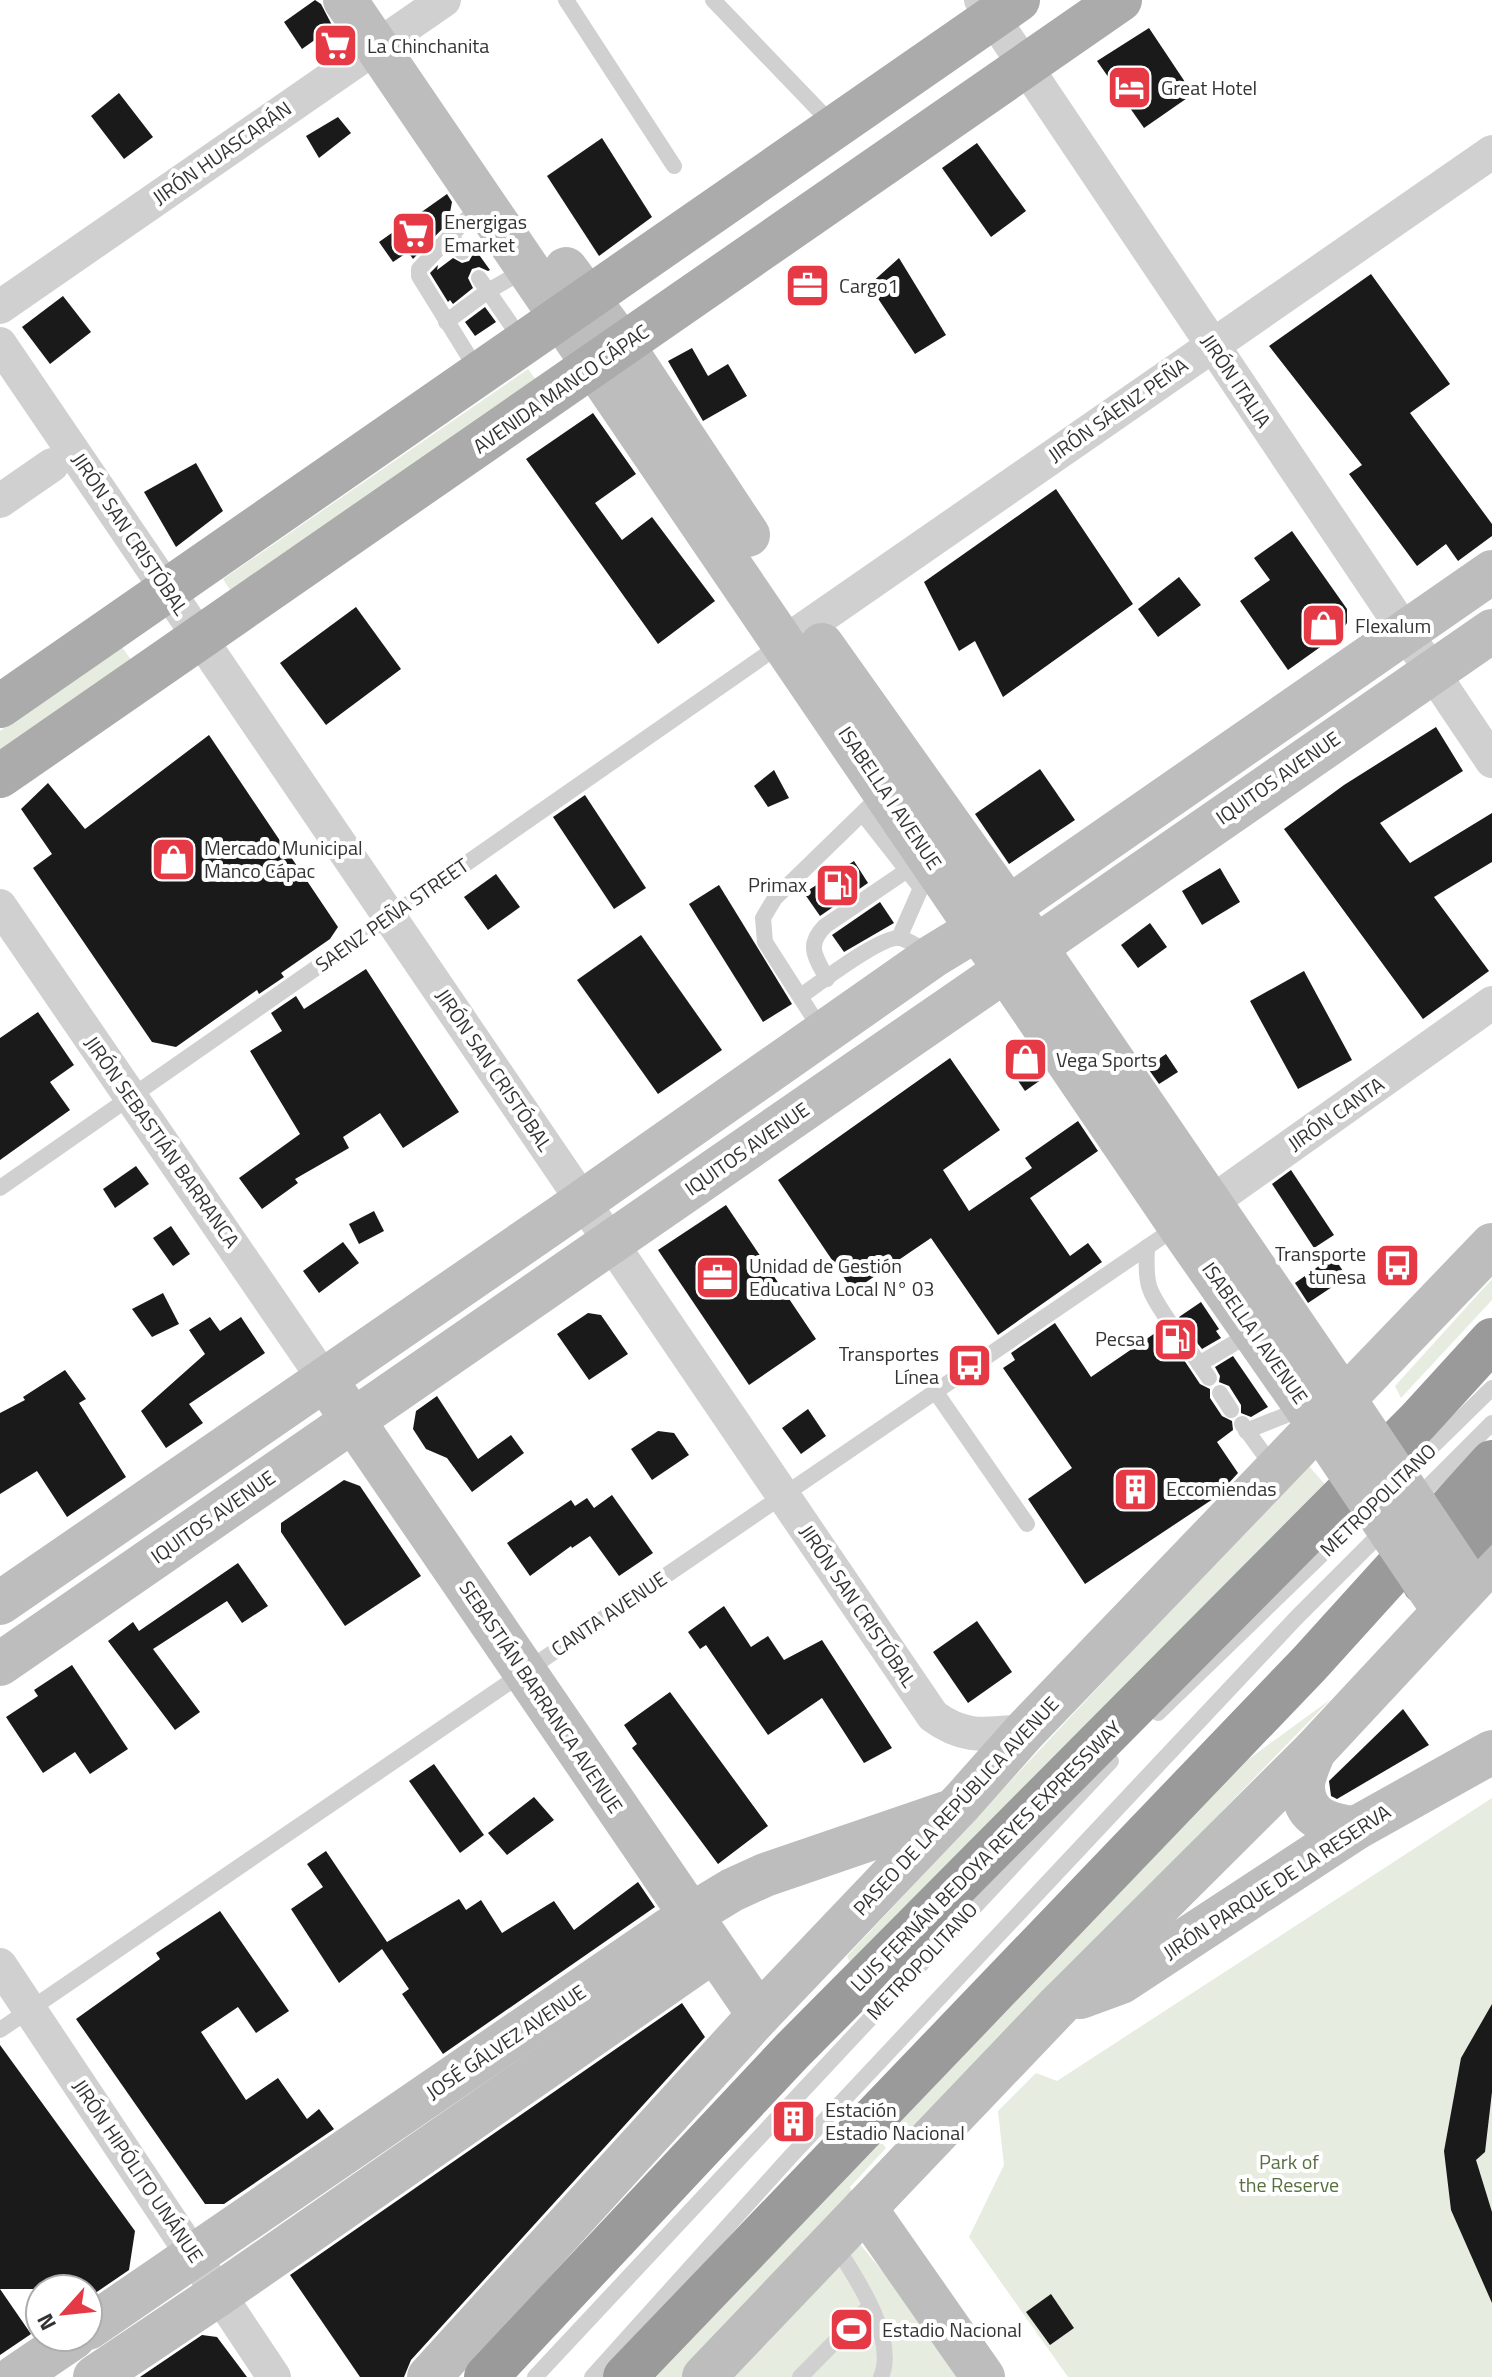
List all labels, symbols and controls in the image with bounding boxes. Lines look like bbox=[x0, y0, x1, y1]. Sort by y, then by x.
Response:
supermarket icon: La Chinchanita bbox=[312, 22, 360, 70]
place label: La Chinchanita bbox=[367, 30, 489, 61]
hotel icon: Great Hotel bbox=[1106, 64, 1154, 112]
place label: Great Hotel bbox=[1161, 72, 1257, 103]
street label: JIRÓN HUASCARÁN bbox=[146, 93, 298, 212]
place label: Energigas Emarket bbox=[444, 206, 527, 260]
supermarket icon: Energigas Emarket bbox=[389, 209, 437, 257]
office icon: Cargo1 bbox=[784, 262, 832, 310]
place label: Cargo1 bbox=[839, 270, 899, 301]
street label: AVENIDA MANCO CÁPAC bbox=[466, 316, 655, 461]
street label: JIRÓN ITALIA bbox=[1194, 328, 1279, 434]
street label: JIRÓN SÁENZ PEÑA bbox=[1041, 350, 1194, 470]
street label: JIRÓN SAN CRISTÓBAL bbox=[64, 446, 197, 622]
shop icon: Flexalum bbox=[1300, 602, 1348, 650]
place label: Flexalum bbox=[1355, 610, 1431, 641]
street label: ISABELLA I AVENUE bbox=[831, 720, 950, 876]
street label: IQUITOS AVENUE bbox=[1209, 723, 1346, 832]
place label: Mercado Municipal Manco Cápac bbox=[204, 832, 363, 886]
shop icon: Mercado Municipal Manco Cápac bbox=[149, 835, 197, 883]
street label: SAENZ PEÑA STREET bbox=[309, 850, 475, 979]
fuel station icon: Primax bbox=[814, 861, 862, 909]
place label: Primax bbox=[748, 869, 807, 900]
street label: JIRÓN SAN CRISTÓBAL bbox=[428, 982, 561, 1158]
street label: JIRÓN SEBASTIÁN BARRANCA bbox=[77, 1029, 248, 1254]
shop icon: Vega Sports bbox=[1001, 1036, 1049, 1084]
place label: Vega Sports bbox=[1056, 1044, 1157, 1075]
street label: JIRÓN CANTA bbox=[1281, 1069, 1391, 1158]
street label: IQUITOS AVENUE bbox=[678, 1094, 815, 1203]
place label: Transporte tunesa bbox=[1275, 1238, 1366, 1292]
bus stop icon: Transporte tunesa bbox=[1373, 1241, 1421, 1289]
place label: Unidad de Gestión Educativa Local N° 03 bbox=[749, 1250, 934, 1304]
office icon: Unidad de Gestión Educativa Local N° 03 bbox=[694, 1254, 742, 1302]
street label: ISABELLA I AVENUE bbox=[1195, 1255, 1316, 1410]
fuel station icon: Pecsa bbox=[1152, 1315, 1200, 1363]
place label: Pecsa bbox=[1095, 1323, 1145, 1354]
place label: Transportes Línea bbox=[839, 1338, 939, 1392]
bus stop icon: Transportes Línea bbox=[946, 1342, 994, 1390]
street label: METROPOLITANO bbox=[1312, 1436, 1443, 1563]
street label: IQUITOS AVENUE bbox=[144, 1462, 281, 1571]
building icon: Eccomiendas bbox=[1111, 1465, 1159, 1513]
place label: Eccomiendas bbox=[1166, 1473, 1276, 1504]
street label: JIRÓN SAN CRISTÓBAL bbox=[792, 1518, 925, 1694]
street label: CANTA AVENUE bbox=[545, 1563, 673, 1664]
street label: SEBASTIÁN BARRANCA AVENUE bbox=[452, 1574, 631, 1819]
street label: PASEO DE LA REPÚBLICA AVENUE bbox=[845, 1689, 1066, 1922]
street label: LUIS FERNÁN BEDOYA REYES EXPRESSWAY bbox=[843, 1713, 1129, 1999]
street label: JIRÓN PARQUE DE LA RESERVA bbox=[1157, 1796, 1397, 1967]
street label: METROPOLITANO bbox=[859, 1895, 985, 2027]
street label: JOSÉ GÁLVEZ AVENUE bbox=[419, 1976, 592, 2107]
street label: JIRÓN HIPÓLITO UNÁNUE bbox=[65, 2073, 212, 2269]
place label: Estación Estadio Nacional bbox=[825, 2094, 965, 2148]
building icon: Estación Estadio Nacional bbox=[770, 2097, 818, 2145]
park label: Park of the Reserve bbox=[1239, 2146, 1339, 2200]
north arrow bbox=[24, 2273, 104, 2353]
sports icon: Estadio Nacional bbox=[827, 2306, 875, 2354]
text: N bbox=[28, 2308, 65, 2337]
place label: Estadio Nacional bbox=[882, 2314, 1022, 2345]

